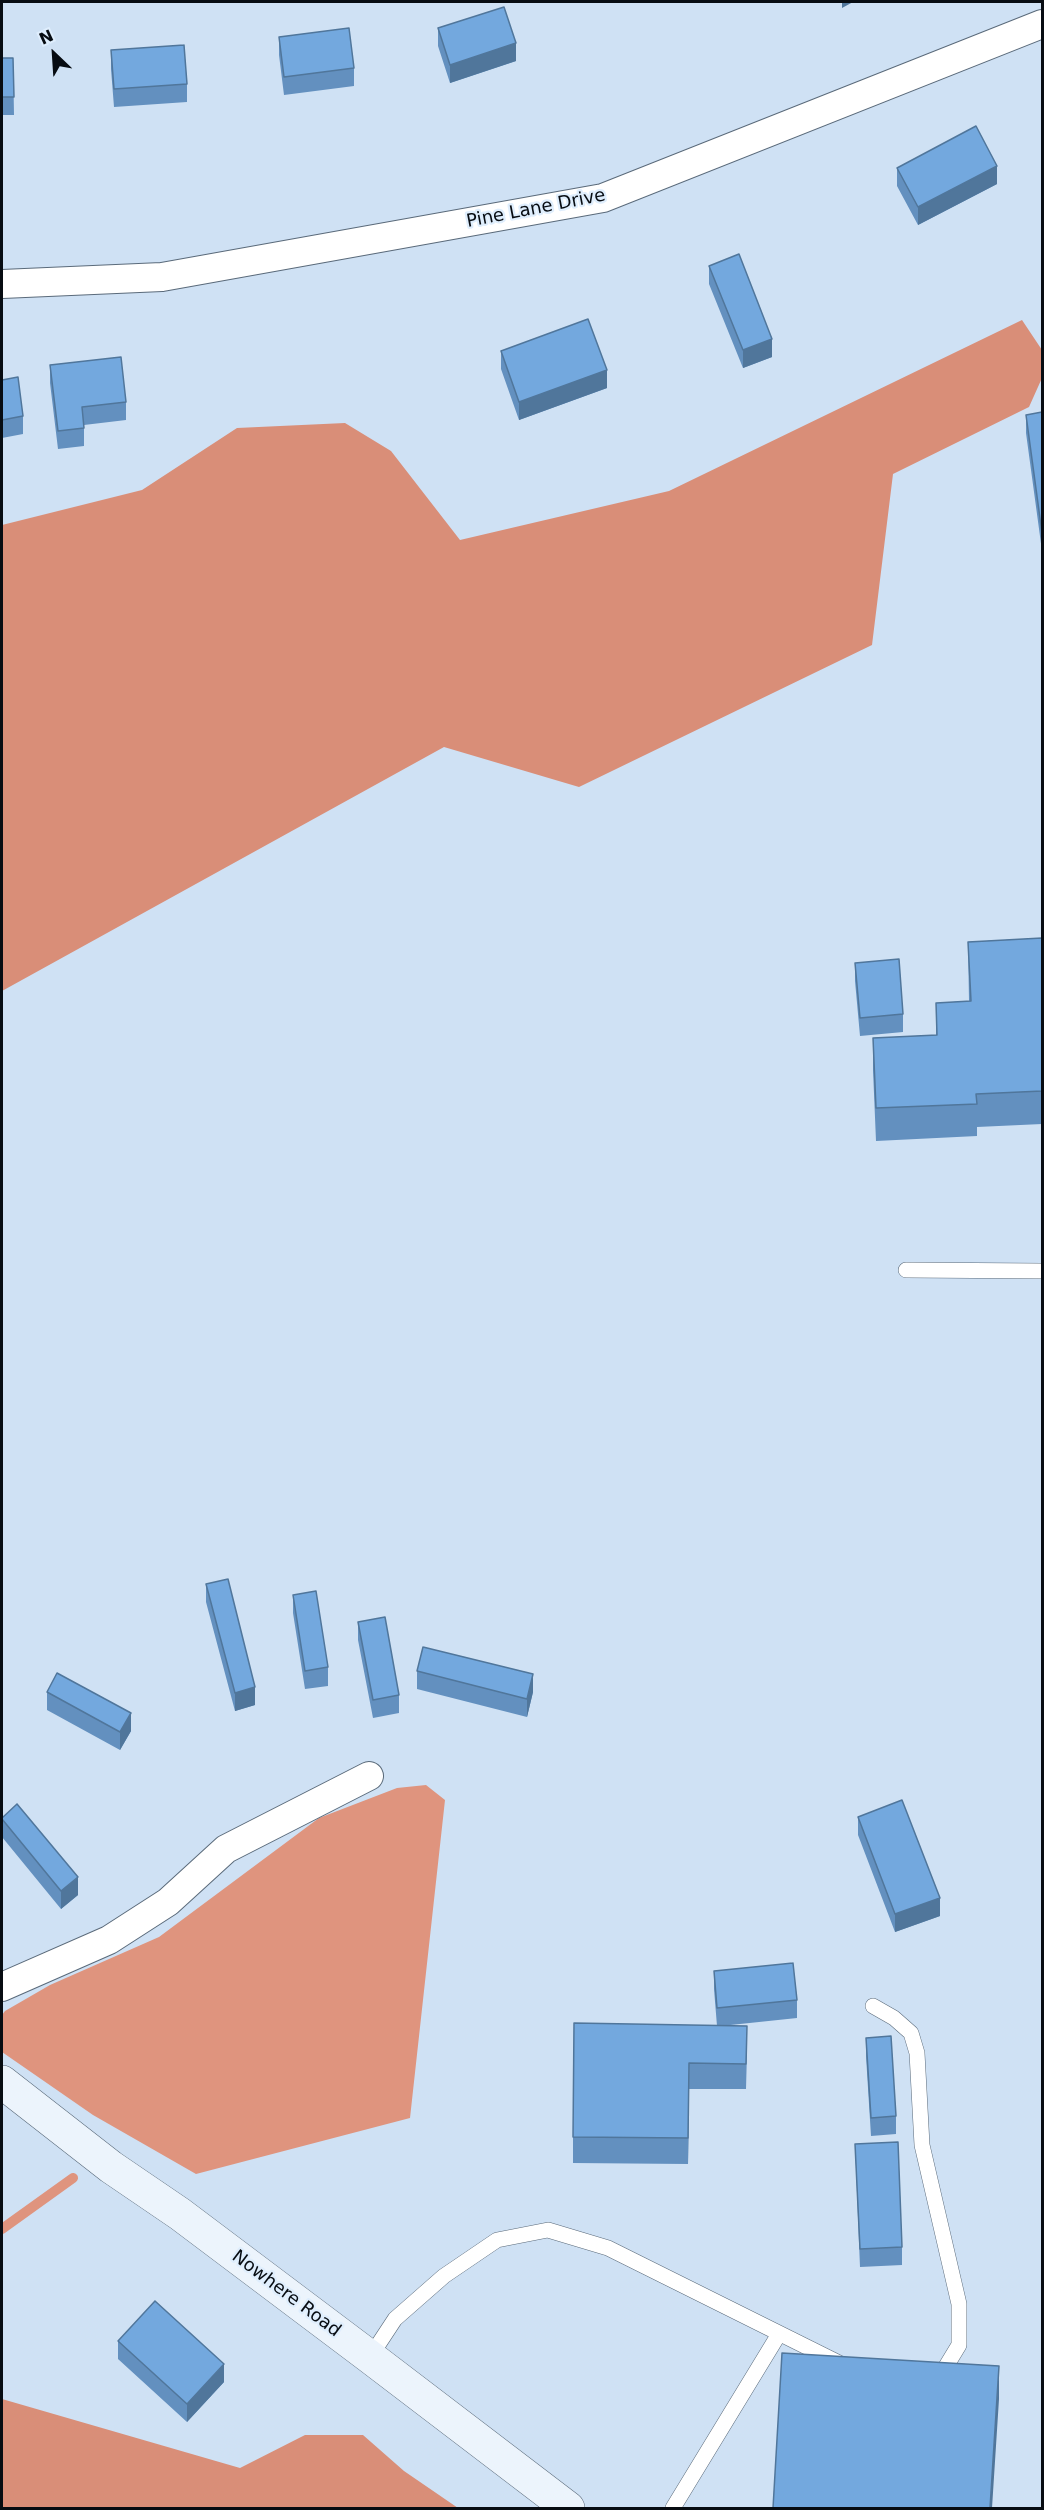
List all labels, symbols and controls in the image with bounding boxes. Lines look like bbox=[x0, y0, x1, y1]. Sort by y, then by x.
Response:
north arrow bbox=[24, 24, 84, 84]
text: N bbox=[36, 26, 56, 49]
street label: Pine Lane Drive bbox=[465, 185, 607, 233]
street label: Nowhere Road bbox=[227, 2246, 345, 2342]

